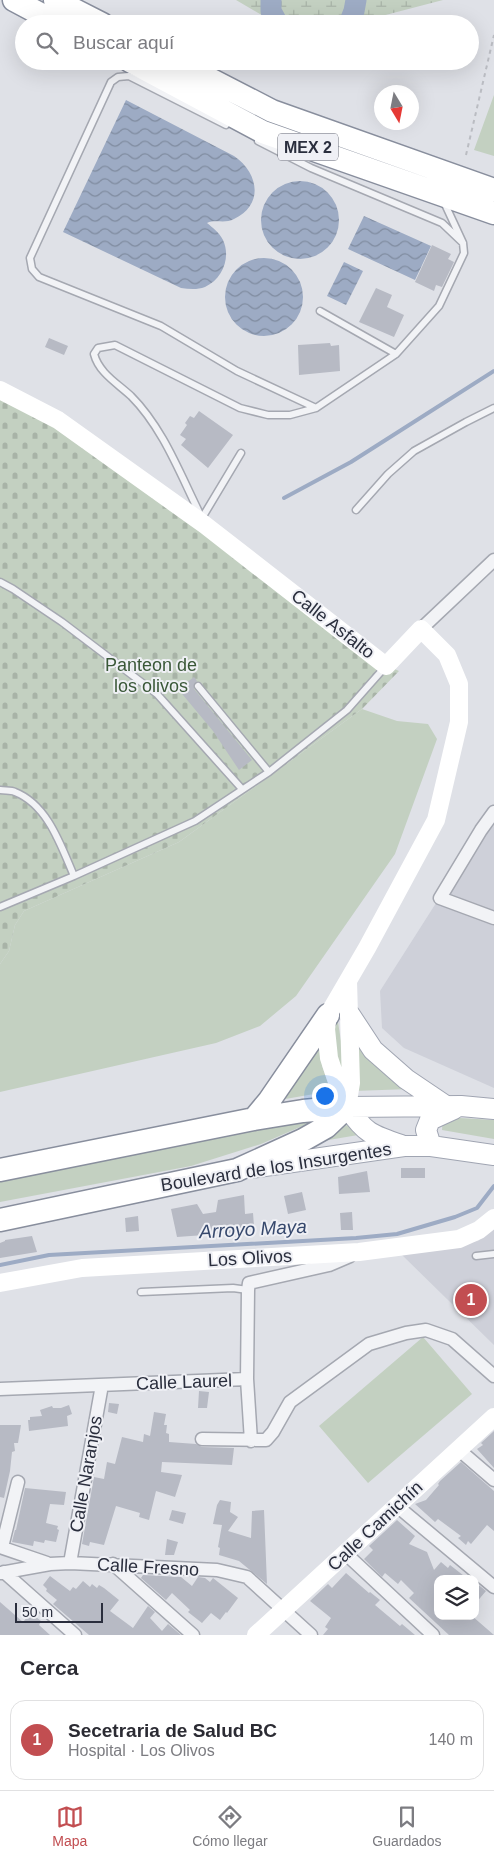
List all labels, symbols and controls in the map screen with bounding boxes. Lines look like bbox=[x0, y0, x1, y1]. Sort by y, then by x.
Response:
search box bbox=[15, 15, 479, 70]
icon: search bbox=[33, 29, 61, 57]
text: Buscar aquí bbox=[73, 32, 174, 53]
north arrow bbox=[374, 85, 419, 130]
road number: MEX 2 bbox=[278, 134, 338, 160]
street label: Calle Asfalto bbox=[287, 585, 379, 663]
park label: Panteon de los olivos bbox=[105, 655, 197, 696]
your location bbox=[312, 1083, 338, 1109]
street label: Boulevard de los Insurgentes bbox=[159, 1139, 393, 1195]
water label: Arroyo Maya bbox=[198, 1216, 307, 1242]
street label: Los Olivos bbox=[208, 1246, 292, 1270]
pin: 1 bbox=[455, 1281, 487, 1319]
street label: Calle Laurel bbox=[136, 1370, 232, 1394]
street label: Calle Naranjos bbox=[66, 1414, 106, 1534]
street label: Calle Camichín bbox=[324, 1477, 426, 1575]
street label: Calle Fresno bbox=[97, 1554, 199, 1580]
map controls bbox=[434, 1575, 479, 1620]
button: layers bbox=[434, 1575, 479, 1620]
scale bar bbox=[15, 1600, 102, 1623]
text: 50 m bbox=[22, 1604, 53, 1620]
text: Cerca bbox=[20, 1656, 78, 1679]
text: Secetraria de Salud BC bbox=[68, 1720, 277, 1741]
text: 1 bbox=[33, 1731, 41, 1748]
text: 140 m bbox=[429, 1731, 473, 1748]
text: Hospital · Los Olivos bbox=[68, 1742, 215, 1759]
tab: Mapa bbox=[52, 1803, 87, 1849]
tab: Cómo llegar bbox=[192, 1803, 268, 1849]
tab: Guardados bbox=[372, 1803, 442, 1849]

